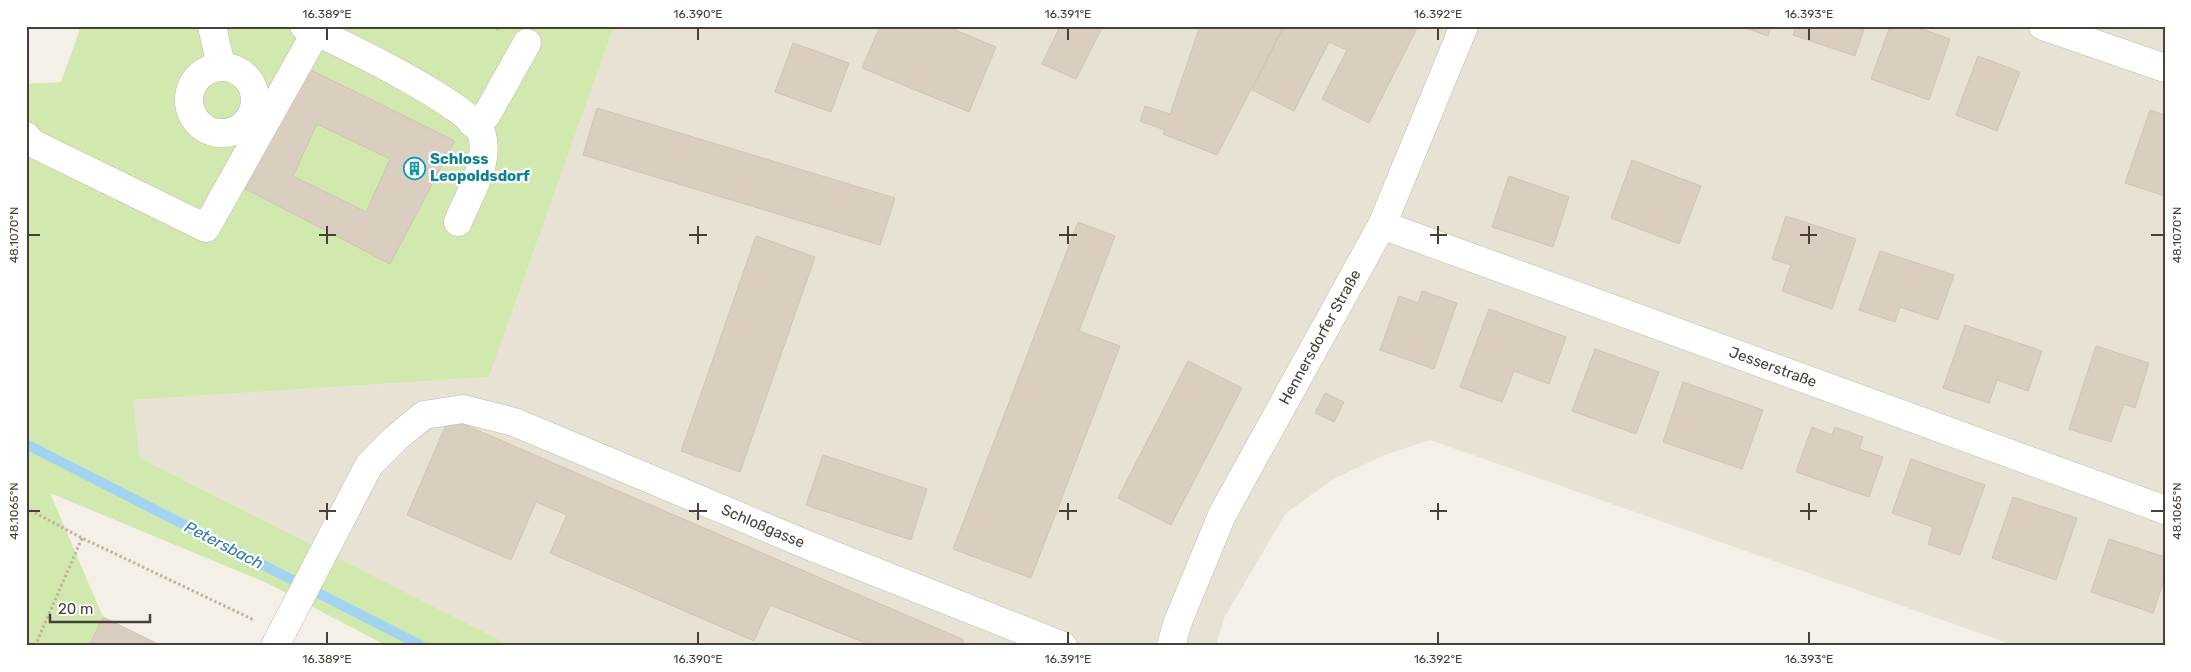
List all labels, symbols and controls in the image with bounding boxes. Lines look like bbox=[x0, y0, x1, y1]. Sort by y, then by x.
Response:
text: 16.389°E bbox=[302, 7, 352, 21]
text: 16.390°E bbox=[673, 7, 723, 21]
text: 16.391°E bbox=[1045, 7, 1091, 21]
text: 16.392°E bbox=[1414, 7, 1462, 21]
text: 16.393°E bbox=[1785, 7, 1833, 21]
place label: Schloss Leopoldsdorf bbox=[430, 150, 530, 185]
building icon: Schloss Leopoldsdorf bbox=[402, 156, 426, 180]
text: 48.1070°N bbox=[7, 207, 21, 263]
text: 48.1070°N bbox=[2170, 207, 2184, 263]
street label: Hennersdorfer Straße bbox=[1275, 266, 1365, 408]
street label: Jesserstraße bbox=[1727, 343, 1819, 391]
text: 48.1065°N bbox=[7, 482, 21, 540]
text: 48.1065°N bbox=[2170, 482, 2184, 540]
street label: Schloßgasse bbox=[719, 500, 807, 552]
water label: Petersbach bbox=[181, 517, 267, 573]
scale bar bbox=[50, 592, 150, 624]
text: 20 m bbox=[58, 600, 93, 618]
text: 16.389°E bbox=[302, 652, 352, 666]
text: 16.390°E bbox=[673, 652, 723, 666]
text: 16.391°E bbox=[1045, 652, 1091, 666]
text: 16.392°E bbox=[1414, 652, 1462, 666]
text: 16.393°E bbox=[1785, 652, 1833, 666]

